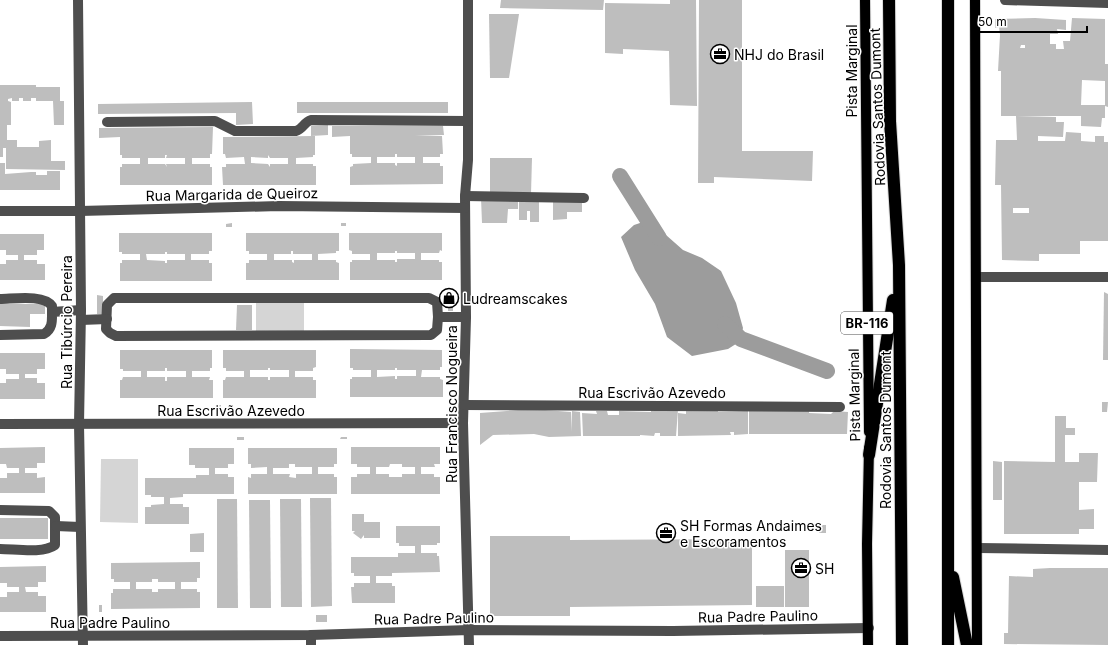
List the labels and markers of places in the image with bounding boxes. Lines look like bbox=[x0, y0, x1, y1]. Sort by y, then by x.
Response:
office icon: NHJ do Brasil bbox=[709, 43, 731, 65]
place label: NHJ do Brasil bbox=[734, 46, 824, 63]
shop icon: Ludreamscakes bbox=[438, 287, 460, 309]
place label: Ludreamscakes bbox=[463, 290, 568, 307]
place label: SH Formas Andaimes e Escoramentos bbox=[680, 517, 822, 550]
office icon: SH Formas Andaimes e Escoramentos bbox=[655, 522, 677, 544]
office icon: SH bbox=[790, 557, 812, 579]
place label: SH bbox=[815, 560, 834, 577]

